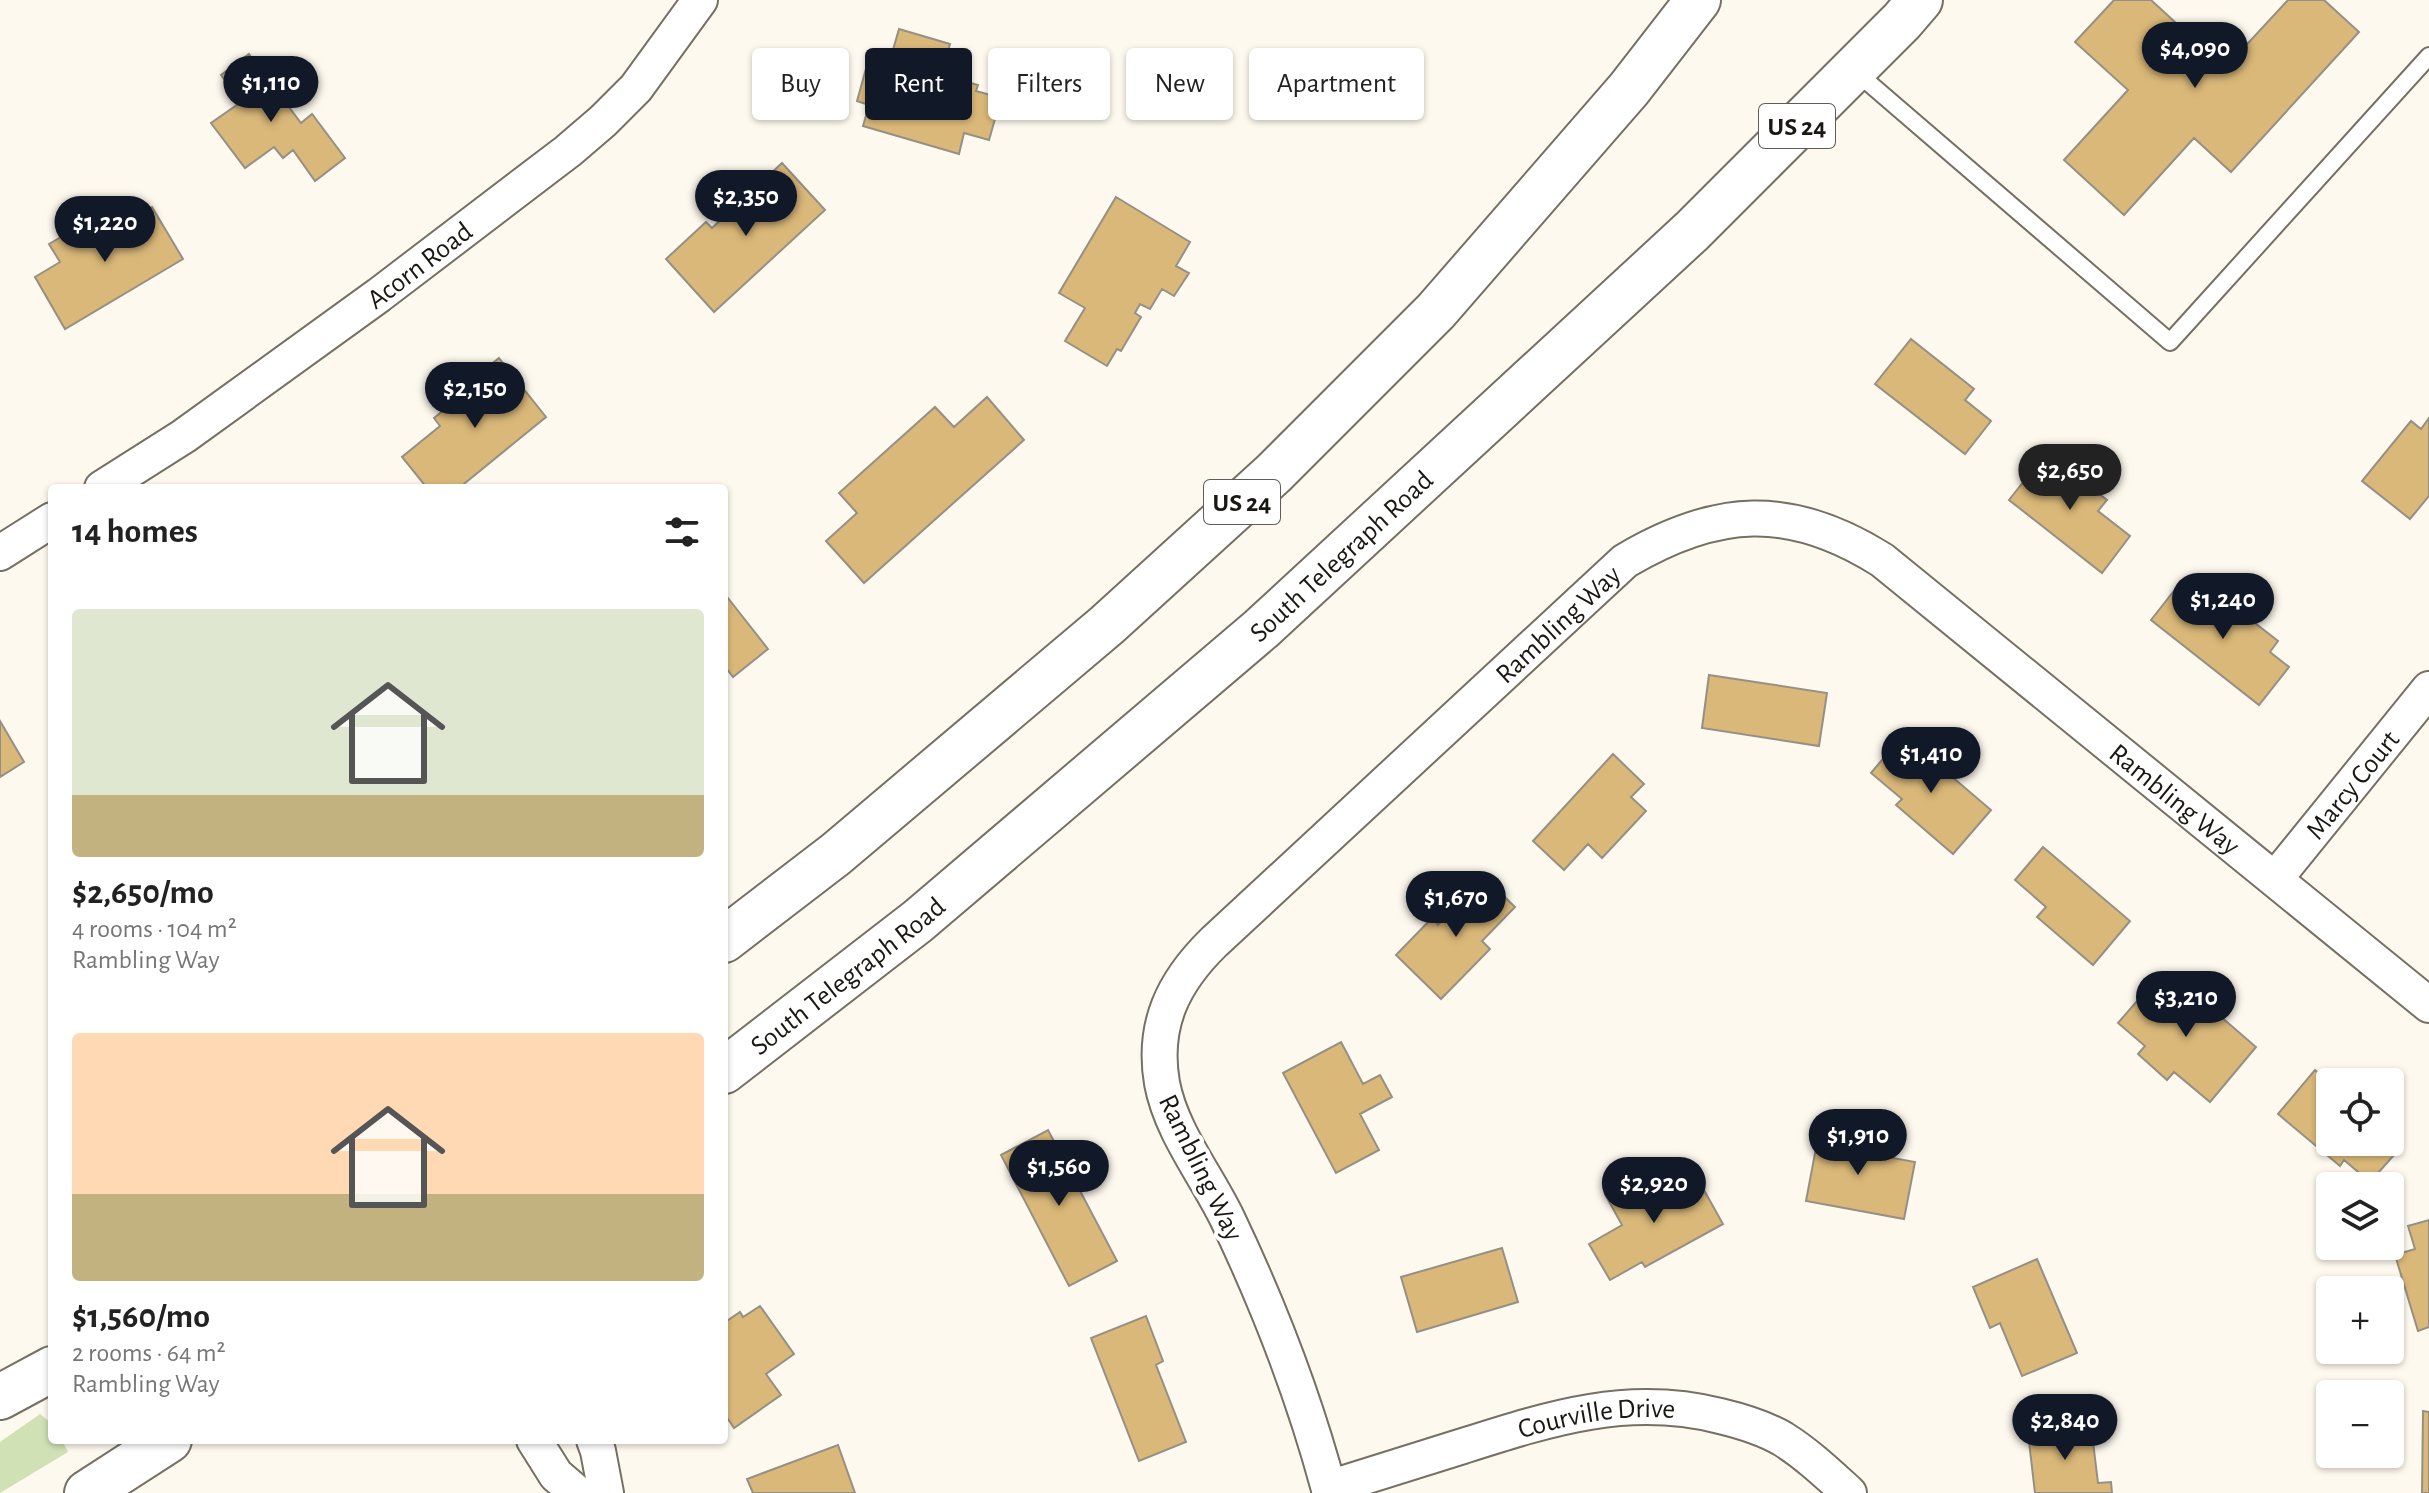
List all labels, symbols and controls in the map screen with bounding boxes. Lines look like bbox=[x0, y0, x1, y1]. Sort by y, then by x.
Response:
pin: $4,090 bbox=[2130, 22, 2260, 90]
text: $4,090 bbox=[2160, 35, 2230, 61]
chip: Buy bbox=[752, 48, 849, 120]
chip: Rent bbox=[865, 48, 972, 120]
chip: Filters bbox=[988, 48, 1110, 120]
chip: New bbox=[1126, 48, 1233, 120]
chip: Apartment bbox=[1249, 48, 1424, 120]
pin: $1,110 bbox=[206, 56, 336, 124]
text: $1,110 bbox=[241, 69, 301, 95]
road number: US 24 bbox=[1759, 104, 1835, 148]
pin: $2,350 bbox=[681, 170, 811, 238]
text: $2,350 bbox=[713, 183, 779, 209]
pin: $1,220 bbox=[40, 196, 170, 264]
text: $1,220 bbox=[72, 209, 138, 235]
street label: Acorn Road bbox=[363, 217, 478, 315]
pin: $2,150 bbox=[410, 362, 540, 430]
text: $2,150 bbox=[443, 375, 507, 401]
pin: $2,650 bbox=[2005, 444, 2135, 512]
text: $2,650 bbox=[2036, 457, 2104, 483]
street label: South Telegraph Road bbox=[1245, 466, 1439, 648]
road number: US 24 bbox=[1204, 480, 1280, 524]
icon: filters bbox=[660, 510, 704, 554]
text: 14 homes bbox=[72, 515, 198, 549]
street label: Rambling Way bbox=[1491, 561, 1627, 689]
pin: $1,240 bbox=[2158, 573, 2288, 641]
text: $1,240 bbox=[2190, 586, 2256, 612]
icon: home bbox=[316, 661, 460, 805]
street label: Marcy Court bbox=[2301, 726, 2405, 845]
pin: $1,410 bbox=[1866, 727, 1996, 795]
street label: Rambling Way bbox=[2103, 739, 2244, 861]
text: $1,410 bbox=[1900, 740, 1963, 766]
pin: $1,670 bbox=[1391, 871, 1521, 939]
text: $2,650/mo bbox=[72, 876, 214, 910]
text: $1,670 bbox=[1424, 884, 1488, 910]
street label: South Telegraph Road bbox=[746, 893, 951, 1061]
text: 4 rooms · 104 m² bbox=[72, 916, 237, 942]
text: Rambling Way bbox=[72, 947, 220, 973]
pin: $3,210 bbox=[2121, 971, 2251, 1039]
text: $3,210 bbox=[2154, 984, 2218, 1010]
map controls bbox=[2316, 1068, 2404, 1468]
button: locate bbox=[2316, 1068, 2404, 1156]
icon: home bbox=[316, 1085, 460, 1229]
street label: Rambling Way bbox=[1153, 1090, 1248, 1245]
pin: $1,910 bbox=[1793, 1109, 1923, 1177]
text: $1,910 bbox=[1827, 1122, 1889, 1148]
pin: $1,560 bbox=[994, 1140, 1124, 1208]
text: $1,560 bbox=[1027, 1153, 1091, 1179]
pin: $2,920 bbox=[1589, 1157, 1719, 1225]
text: $2,920 bbox=[1620, 1170, 1688, 1196]
button: layers bbox=[2316, 1172, 2404, 1260]
button: + bbox=[2316, 1276, 2404, 1364]
text: $1,560/mo bbox=[72, 1300, 210, 1334]
text: 2 rooms · 64 m² bbox=[72, 1340, 226, 1366]
text: Rambling Way bbox=[72, 1371, 220, 1397]
button: − bbox=[2316, 1380, 2404, 1468]
pin: $2,840 bbox=[2000, 1394, 2130, 1462]
street label: Courville Drive bbox=[1515, 1395, 1676, 1444]
text: $2,840 bbox=[2030, 1407, 2100, 1433]

